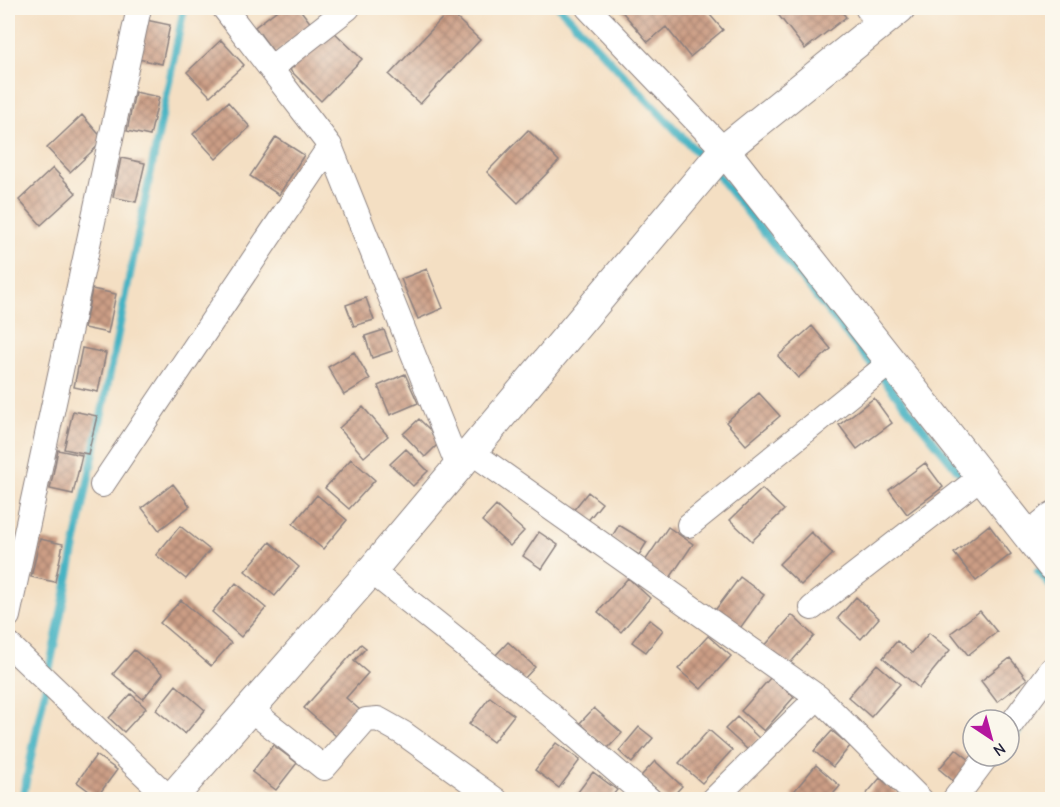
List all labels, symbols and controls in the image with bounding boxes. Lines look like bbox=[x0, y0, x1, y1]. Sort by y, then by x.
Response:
north arrow bbox=[961, 708, 1021, 768]
text: N bbox=[990, 739, 1009, 760]

